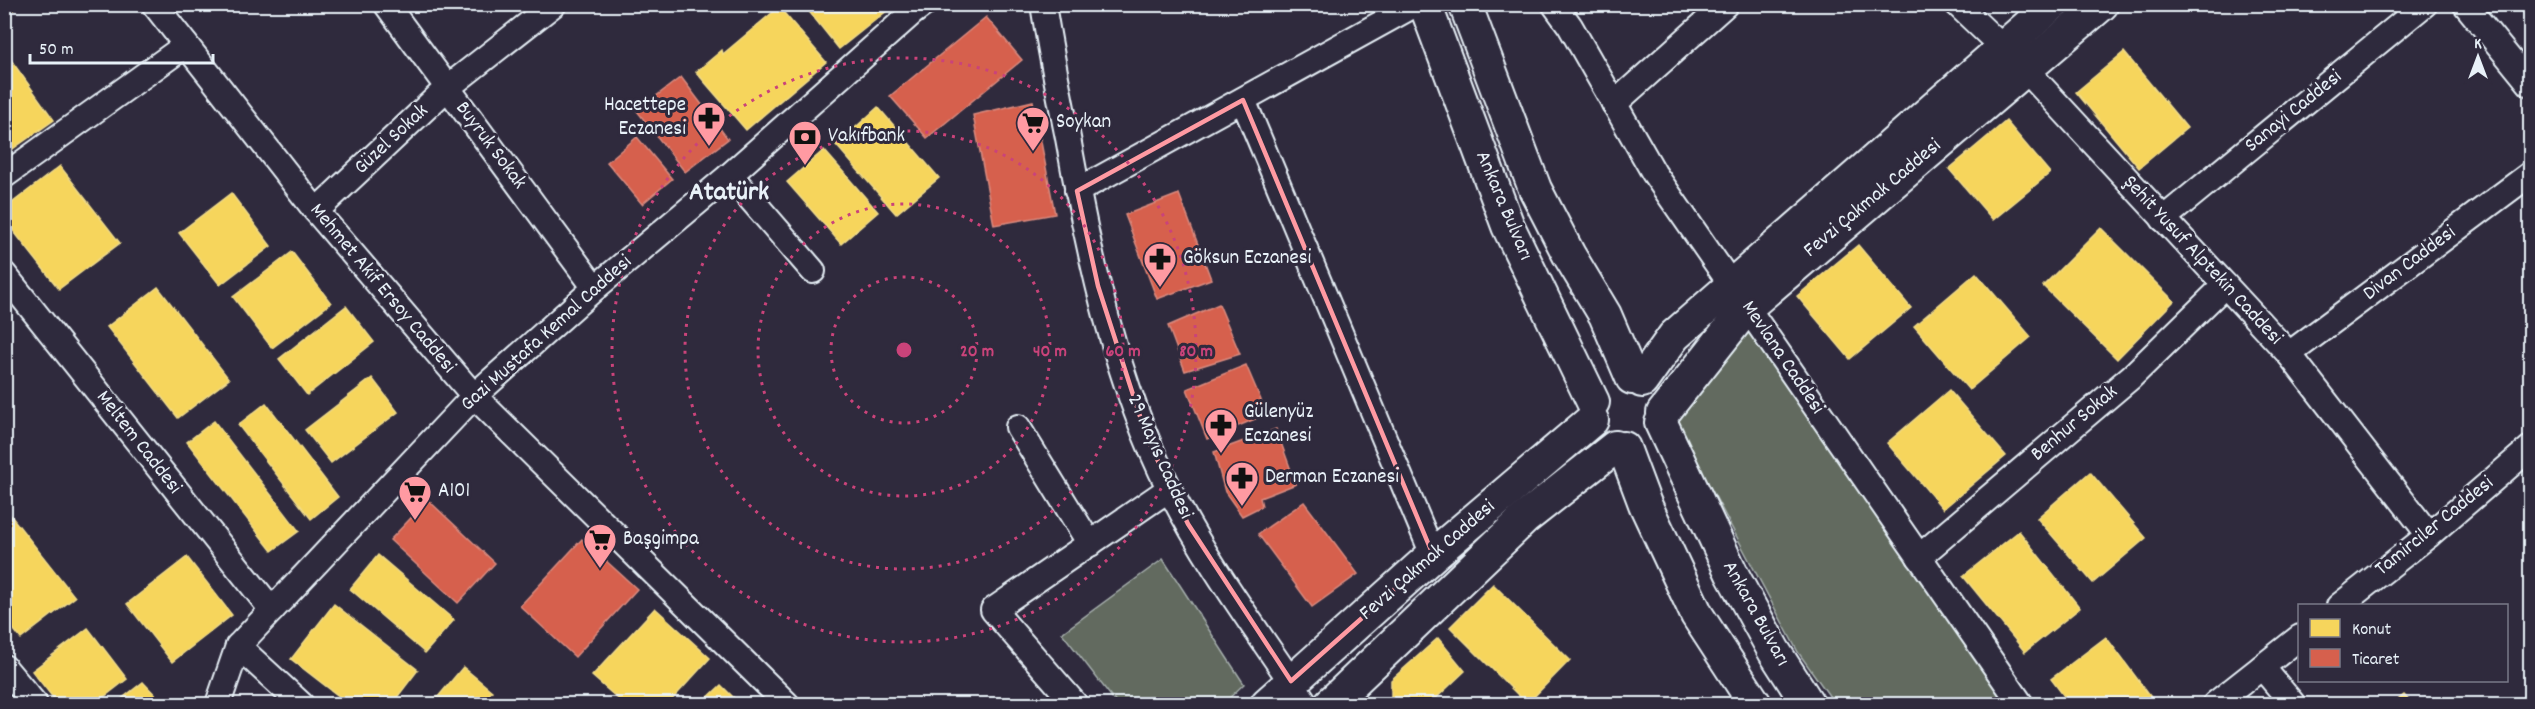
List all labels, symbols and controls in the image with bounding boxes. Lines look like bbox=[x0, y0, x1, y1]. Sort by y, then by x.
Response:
scale bar bbox=[30, 27, 213, 65]
north arrow bbox=[2448, 27, 2508, 87]
text: K bbox=[2474, 33, 2482, 56]
text: 50 m bbox=[39, 38, 74, 63]
street label: Sanayi Caddesi bbox=[2239, 63, 2349, 161]
place label: Hacettepe Eczanesi bbox=[604, 91, 686, 145]
street label: Buyruk Sokak bbox=[447, 96, 533, 196]
street label: Güzel Sokak bbox=[348, 98, 436, 182]
pharmacy icon: Hacettepe Eczanesi bbox=[691, 100, 727, 147]
supermarket icon: Soykan bbox=[1015, 105, 1051, 152]
place label: Soykan bbox=[1056, 108, 1111, 138]
bank icon: Vakıfbank bbox=[787, 119, 823, 166]
place label: Vakıfbank bbox=[828, 122, 905, 152]
street label: Fevzi Çakmak Caddesi bbox=[1798, 132, 1949, 266]
street label: Ankara Bulvarı bbox=[1466, 147, 1540, 265]
street label: Şehit Yusuf Alptekin Caddesi bbox=[2115, 169, 2289, 353]
district label: Atatürk bbox=[689, 174, 769, 213]
street label: Mehmet Akif Ersoy Caddesi bbox=[302, 197, 462, 381]
street label: Divan Caddesi bbox=[2357, 219, 2463, 309]
pharmacy icon: Göksun Eczanesi bbox=[1142, 241, 1178, 288]
place label: Göksun Eczanesi bbox=[1183, 244, 1312, 274]
street label: Gazi Mustafa Kemal Caddesi bbox=[455, 249, 640, 419]
street label: Mevlana Caddesi bbox=[1733, 295, 1831, 421]
centre of rings bbox=[894, 340, 914, 360]
text: 20 m bbox=[960, 340, 994, 365]
text: 40 m bbox=[1033, 340, 1067, 365]
text: 60 m bbox=[1105, 340, 1141, 365]
text: 80 m bbox=[1179, 340, 1213, 365]
street label: Benhur Sokak bbox=[2025, 378, 2125, 470]
street label: Meltem Caddesi bbox=[88, 385, 188, 501]
street label: 29 Mayıs Caddesi bbox=[1118, 390, 1200, 524]
place label: Gülenyüz Eczanesi bbox=[1244, 398, 1313, 452]
pharmacy icon: Gülenyüz Eczanesi bbox=[1203, 407, 1239, 454]
pharmacy icon: Derman Eczanesi bbox=[1224, 460, 1260, 507]
place label: Derman Eczanesi bbox=[1265, 463, 1399, 493]
street label: Tamirciler Caddesi bbox=[2369, 470, 2501, 584]
supermarket icon: A101 bbox=[397, 474, 433, 521]
place label: A101 bbox=[438, 477, 470, 507]
street label: Fevzi Çakmak Caddesi bbox=[1353, 493, 1503, 629]
supermarket icon: Başgimpa bbox=[582, 522, 618, 569]
place label: Başgimpa bbox=[623, 525, 700, 555]
street label: Ankara Bulvarı bbox=[1714, 556, 1796, 672]
legend bbox=[2298, 604, 2508, 682]
text: Konut bbox=[2352, 618, 2391, 643]
text: Ticaret bbox=[2352, 648, 2400, 673]

